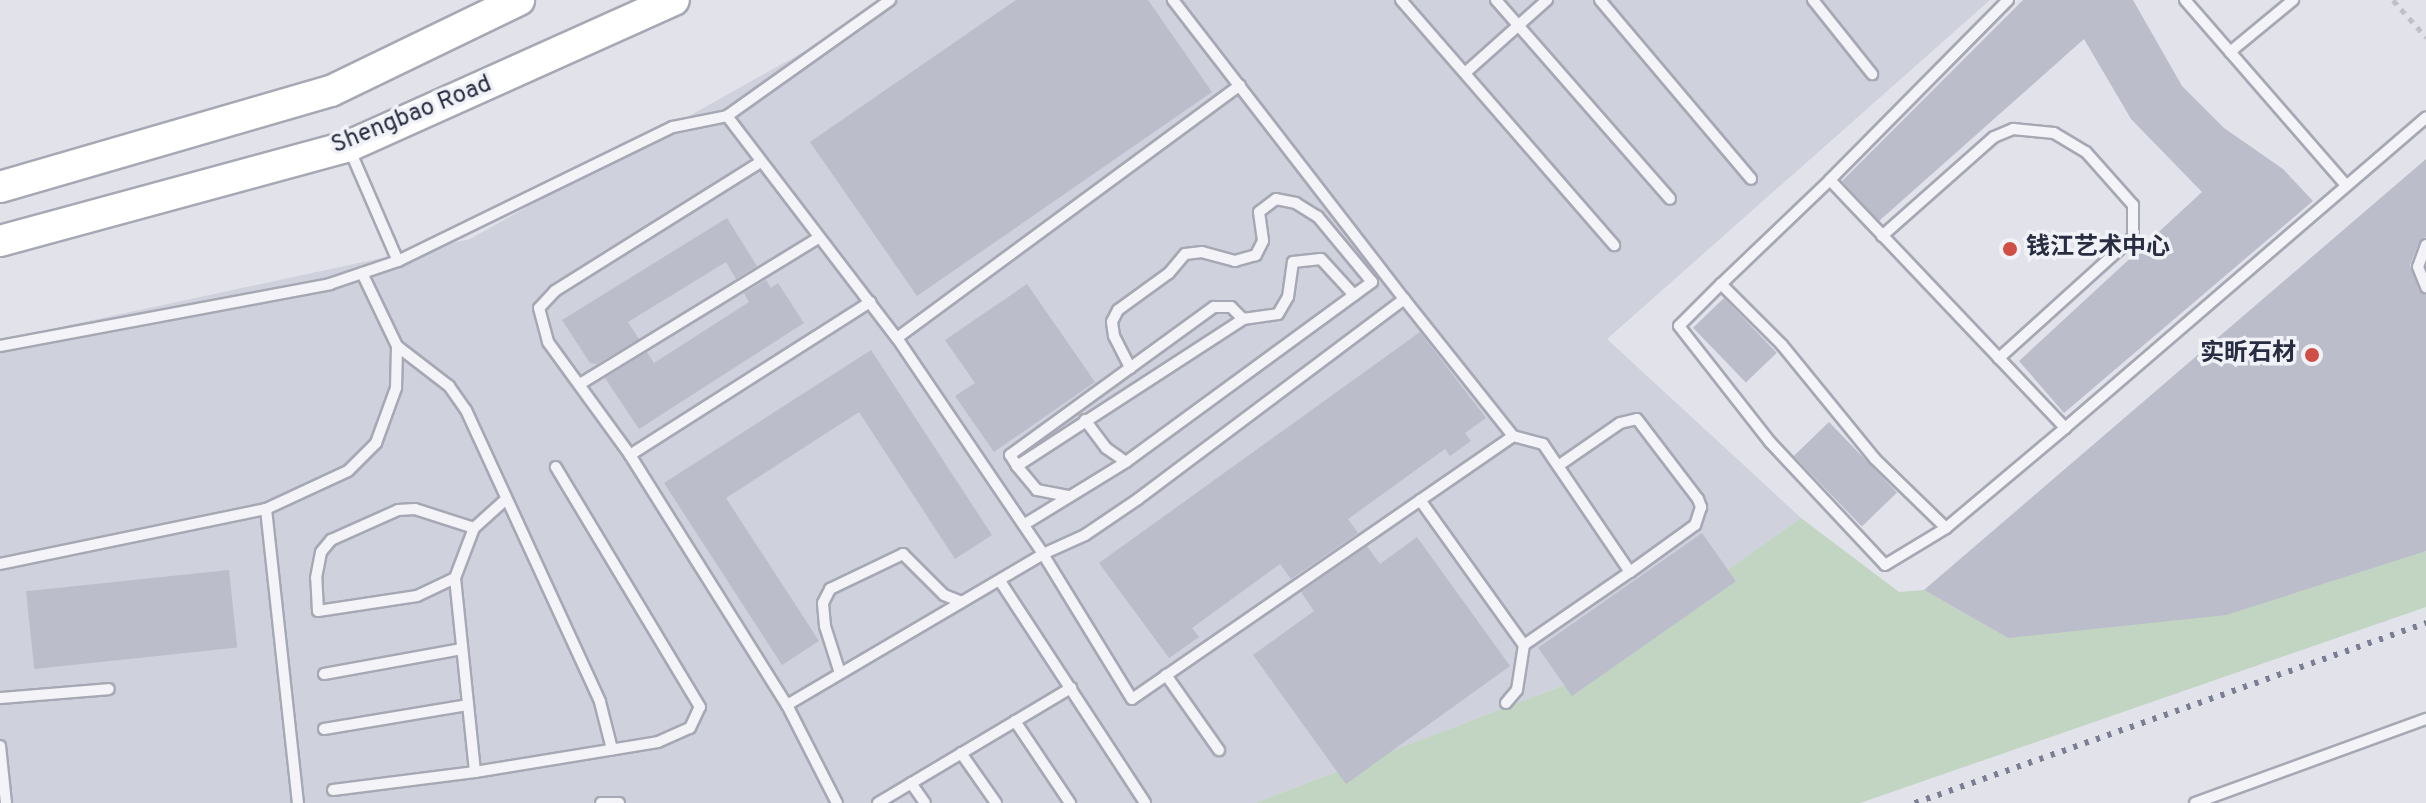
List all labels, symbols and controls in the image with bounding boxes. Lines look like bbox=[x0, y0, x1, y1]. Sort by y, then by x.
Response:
street label: Shengbao Road bbox=[328, 71, 496, 161]
place label: 钱江艺术中心 bbox=[2026, 235, 2170, 263]
marker: 钱江艺术中心 bbox=[2001, 240, 2019, 258]
place label: 实昕石材 bbox=[2200, 341, 2296, 369]
marker: 实昕石材 bbox=[2303, 346, 2321, 364]

